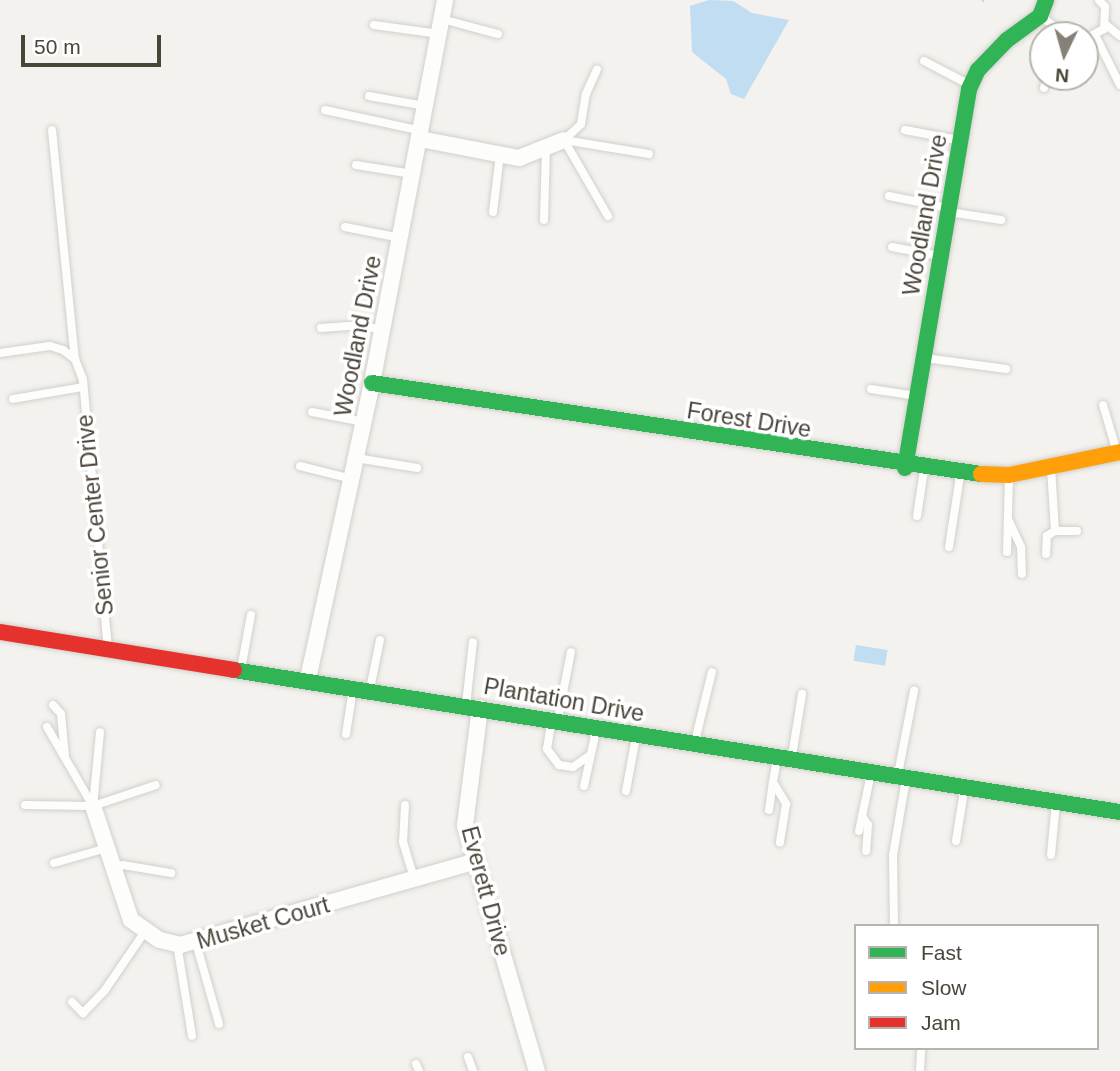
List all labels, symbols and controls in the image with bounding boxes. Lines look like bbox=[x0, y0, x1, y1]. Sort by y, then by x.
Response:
scale bar bbox=[24, 21, 164, 65]
north arrow bbox=[1029, 21, 1099, 91]
text: 50 m bbox=[34, 35, 81, 58]
text: N bbox=[1055, 64, 1070, 86]
street label: Woodland Drive bbox=[897, 132, 953, 298]
street label: Woodland Drive bbox=[329, 253, 387, 419]
street label: Forest Drive bbox=[685, 397, 813, 443]
street label: Senior Center Drive bbox=[71, 413, 119, 617]
street label: Plantation Drive bbox=[482, 672, 646, 728]
street label: Everett Drive bbox=[455, 823, 517, 959]
street label: Musket Court bbox=[193, 891, 333, 955]
legend bbox=[854, 924, 1099, 1050]
text: Fast bbox=[921, 941, 962, 964]
text: Slow bbox=[921, 976, 967, 999]
text: Jam bbox=[921, 1011, 961, 1034]

